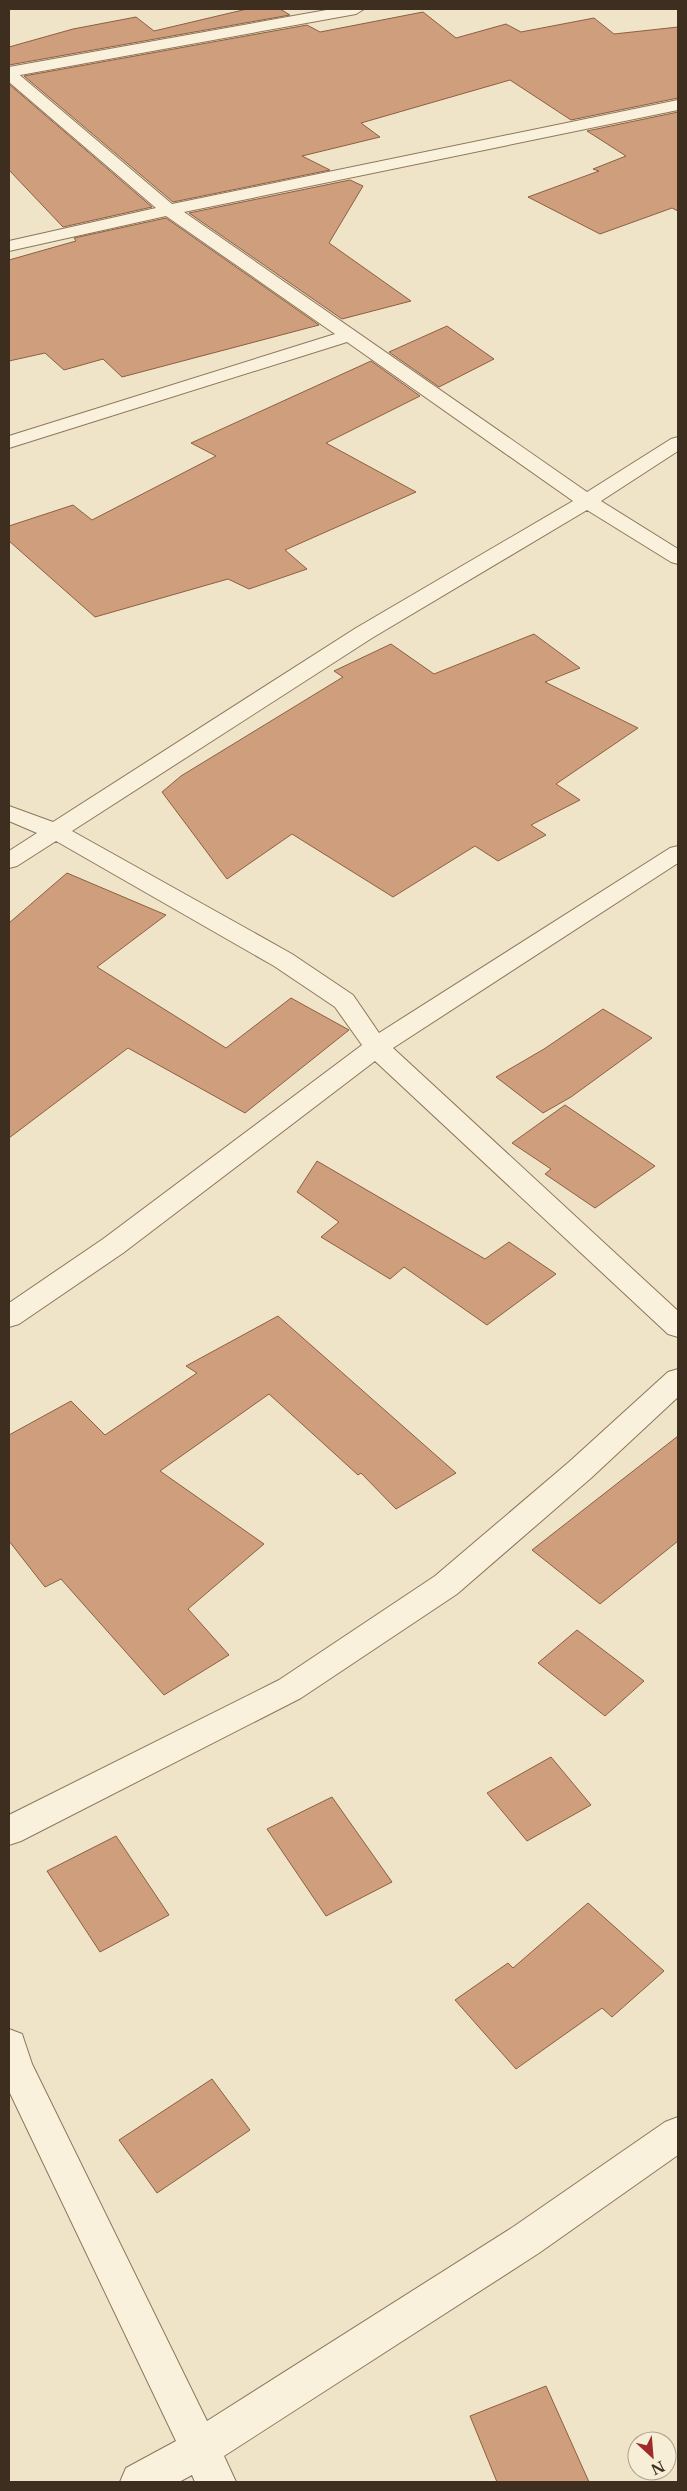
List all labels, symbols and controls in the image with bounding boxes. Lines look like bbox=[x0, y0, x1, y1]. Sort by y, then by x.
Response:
north arrow bbox=[627, 2431, 677, 2481]
text: N bbox=[648, 2457, 668, 2479]

